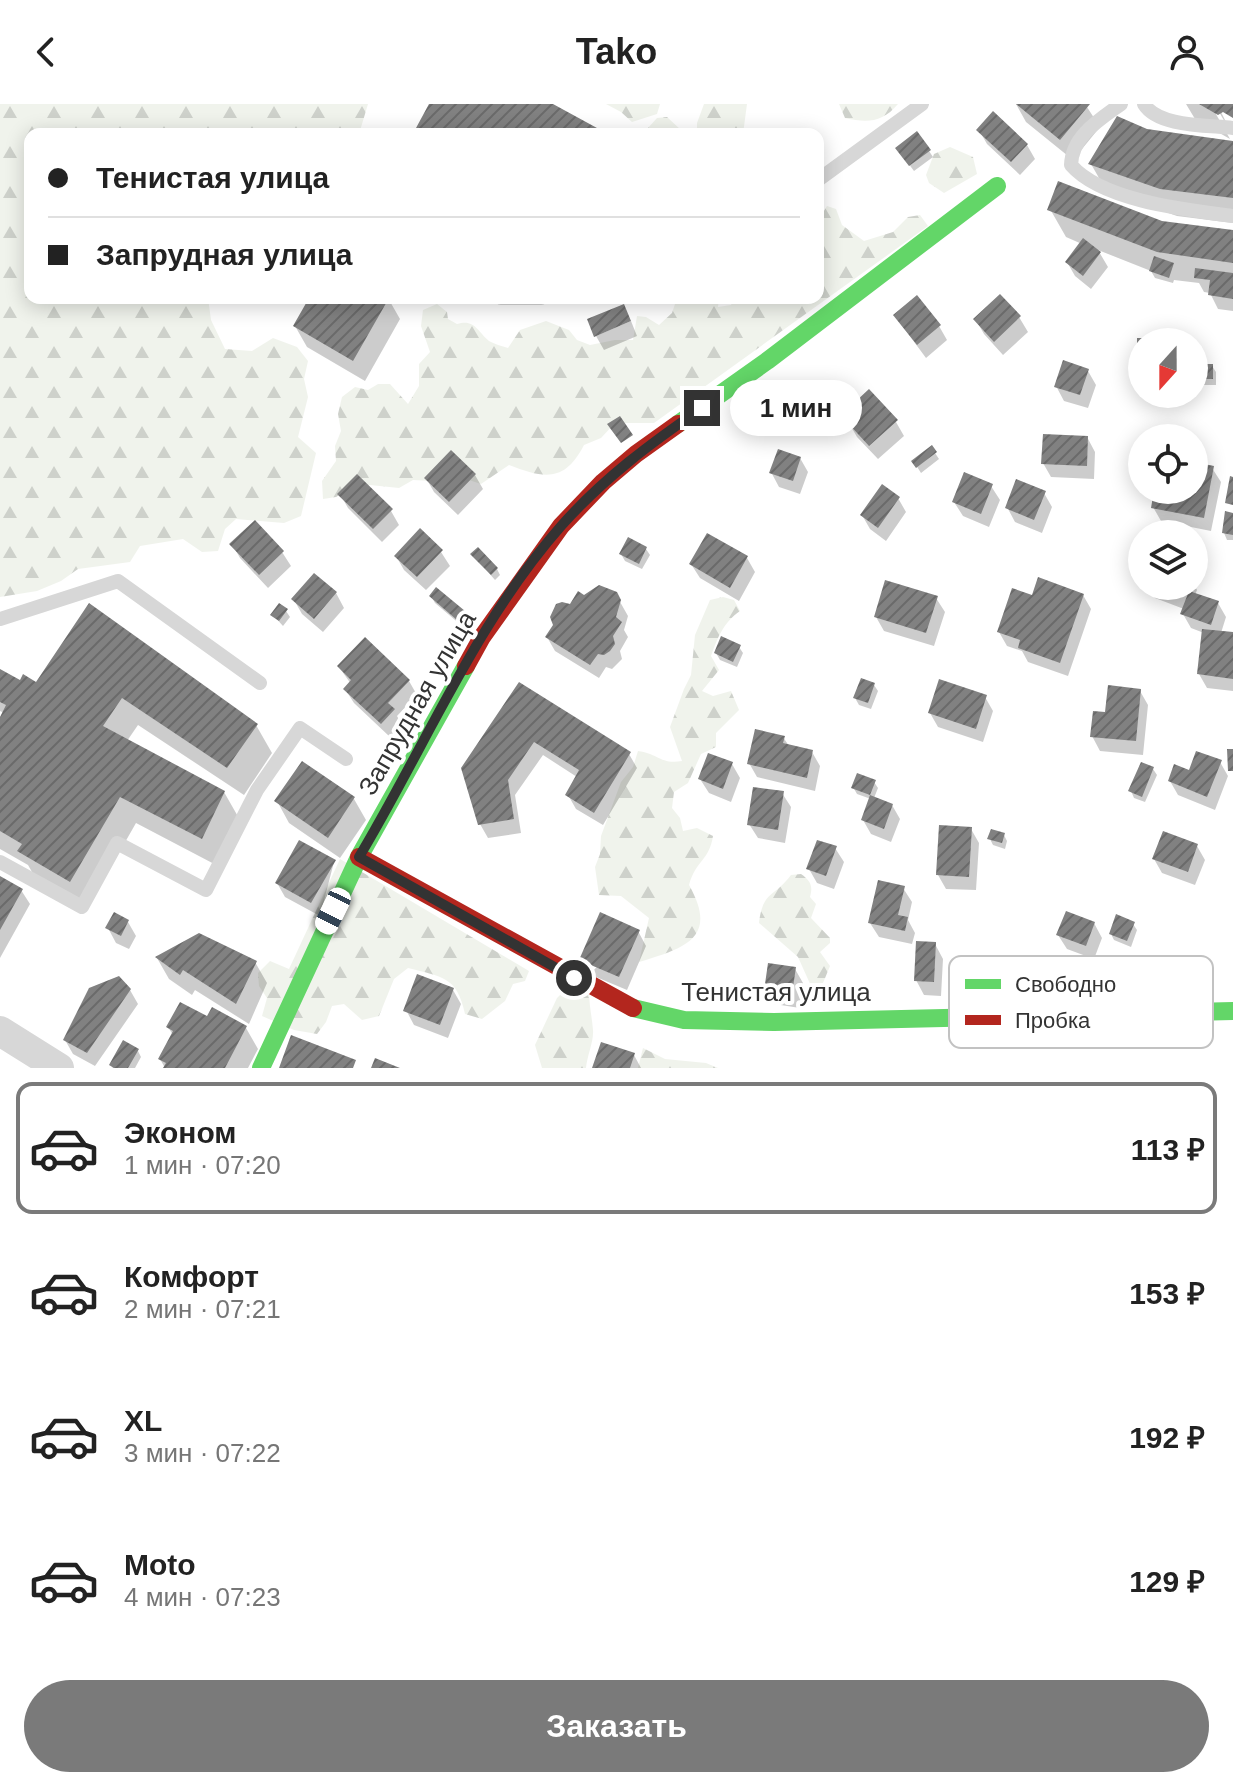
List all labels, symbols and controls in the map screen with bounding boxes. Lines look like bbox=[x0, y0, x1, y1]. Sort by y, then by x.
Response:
icon: back bbox=[24, 30, 68, 74]
icon: person bbox=[1165, 30, 1209, 74]
text: Tako bbox=[576, 31, 657, 72]
text: Тенистая улица bbox=[96, 161, 329, 194]
text: Запрудная улица bbox=[96, 238, 352, 271]
north arrow bbox=[1128, 328, 1208, 408]
map controls bbox=[1128, 328, 1208, 600]
callout: 1 мин bbox=[730, 380, 862, 436]
route end bbox=[684, 390, 720, 426]
text: 1 мин bbox=[760, 393, 832, 423]
button: locate bbox=[1128, 424, 1208, 504]
button: layers bbox=[1128, 520, 1208, 600]
street label: Запрудная улица bbox=[352, 605, 482, 800]
car bbox=[312, 884, 354, 938]
legend bbox=[949, 956, 1213, 1048]
route start bbox=[556, 960, 592, 996]
text: Свободно bbox=[1015, 972, 1116, 997]
street label: Тенистая улица bbox=[681, 977, 871, 1007]
text: Пробка bbox=[1015, 1008, 1091, 1033]
icon: car bbox=[28, 1112, 100, 1184]
text: Эконом bbox=[124, 1116, 237, 1149]
text: 113 ₽ bbox=[1131, 1133, 1205, 1166]
text: 1 мин · 07:20 bbox=[124, 1150, 281, 1180]
icon: car bbox=[28, 1256, 100, 1328]
text: Комфорт bbox=[124, 1260, 259, 1293]
text: 153 ₽ bbox=[1129, 1277, 1205, 1310]
text: 2 мин · 07:21 bbox=[124, 1294, 281, 1324]
icon: car bbox=[28, 1400, 100, 1472]
text: XL bbox=[124, 1404, 162, 1437]
text: 192 ₽ bbox=[1129, 1421, 1205, 1454]
text: 3 мин · 07:22 bbox=[124, 1438, 281, 1468]
icon: car bbox=[28, 1544, 100, 1616]
text: Moto bbox=[124, 1548, 196, 1581]
text: 129 ₽ bbox=[1129, 1565, 1205, 1598]
text: 4 мин · 07:23 bbox=[124, 1582, 281, 1612]
button: Заказать bbox=[24, 1680, 1209, 1772]

